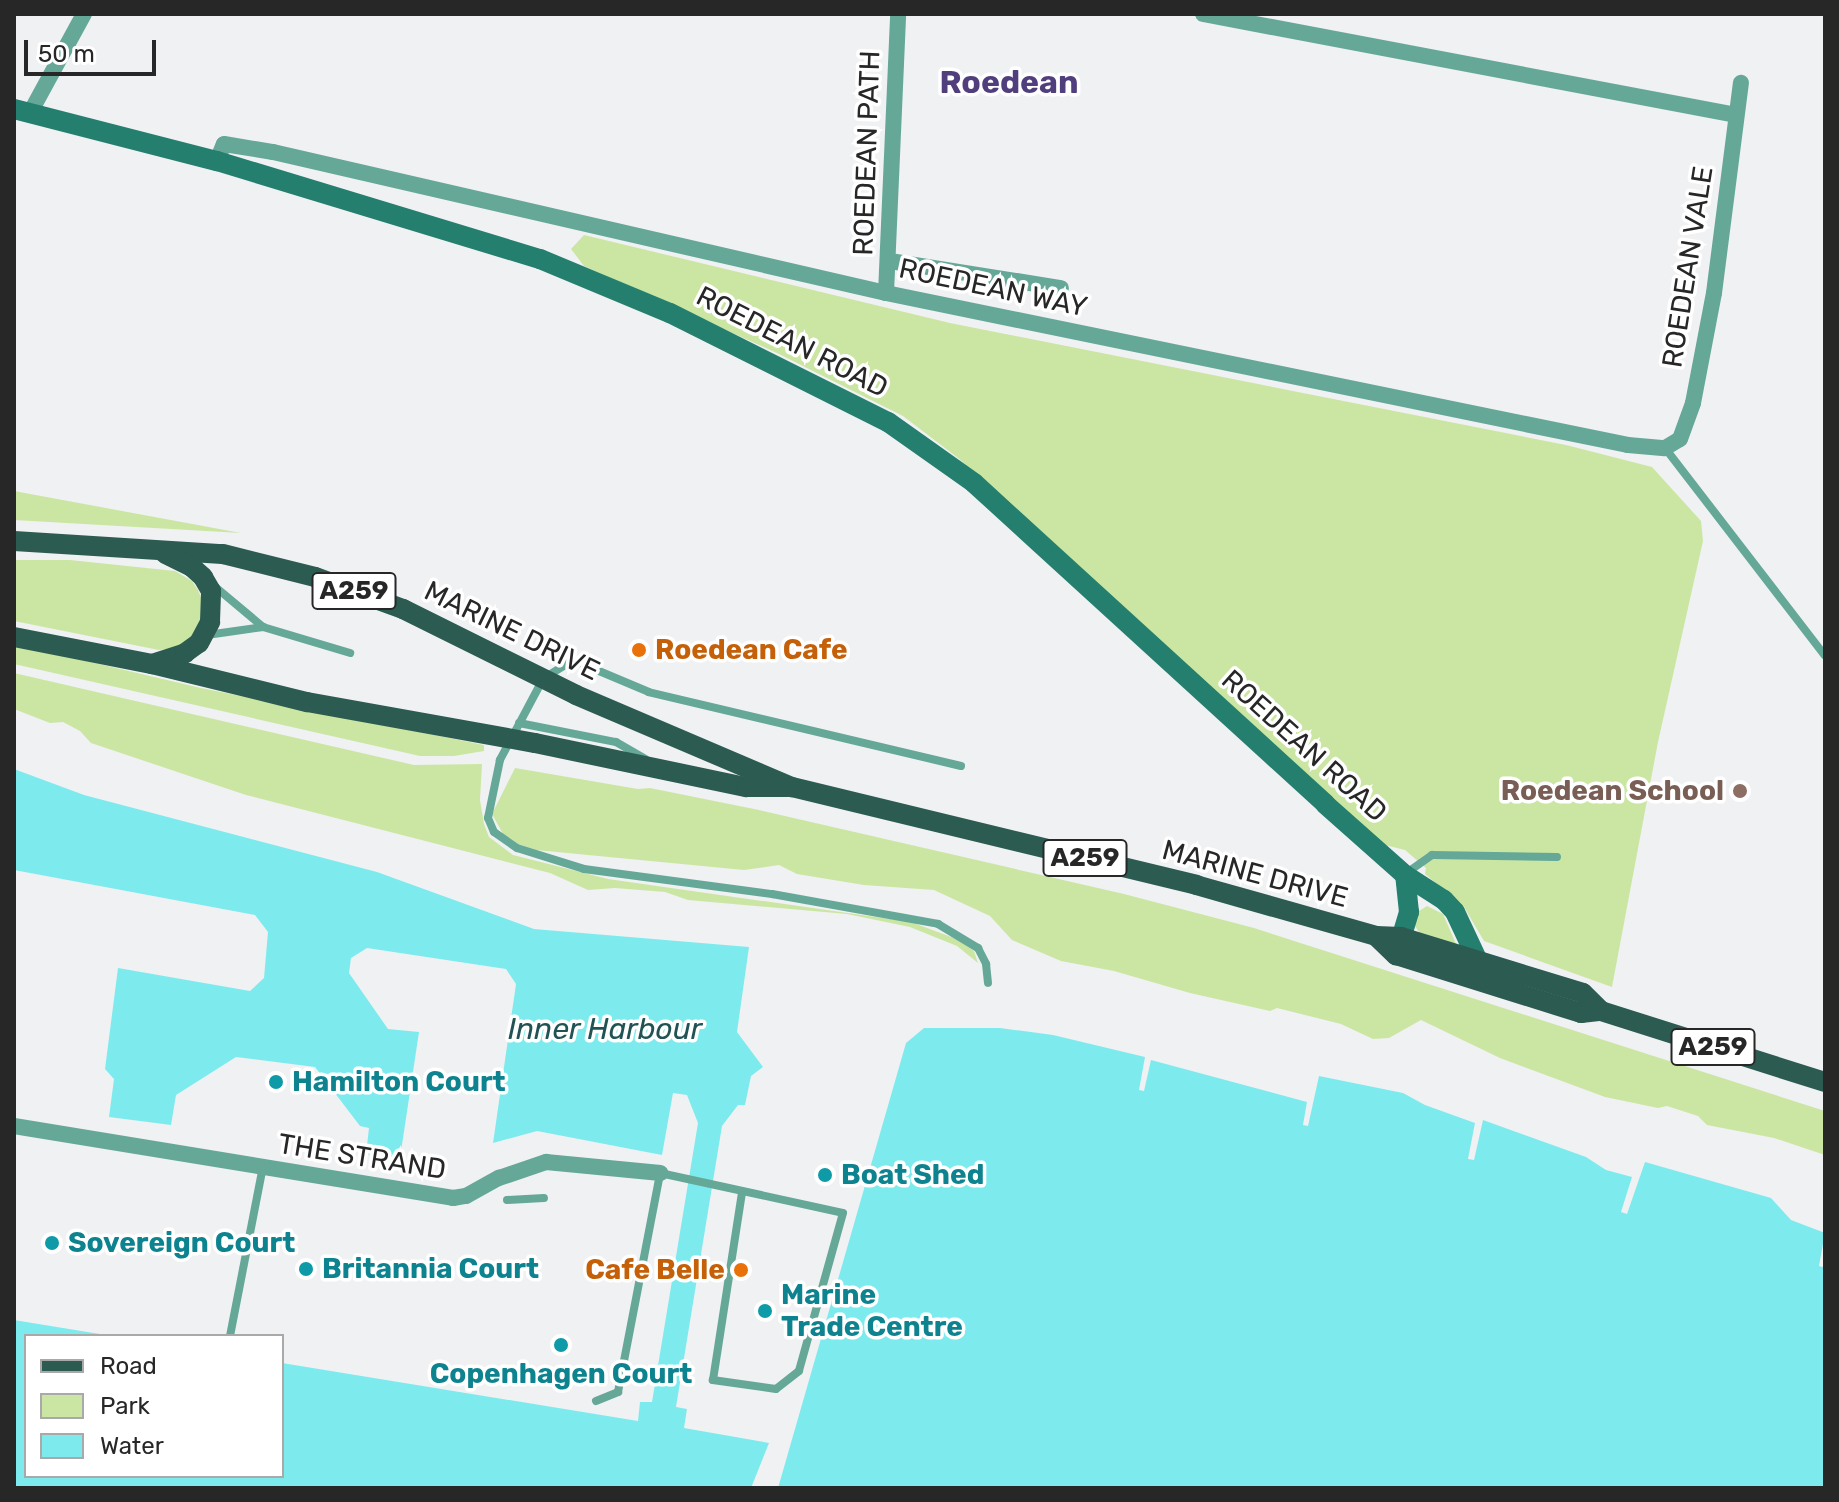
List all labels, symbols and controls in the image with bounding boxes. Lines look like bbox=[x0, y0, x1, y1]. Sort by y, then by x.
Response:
scale bar bbox=[28, 24, 160, 74]
text: 50 m bbox=[38, 40, 95, 68]
street label: ROEDEAN PATH bbox=[847, 50, 887, 256]
district label: Roedean bbox=[939, 63, 1079, 101]
street label: ROEDEAN VALE bbox=[1655, 164, 1721, 370]
street label: ROEDEAN WAY bbox=[896, 252, 1090, 324]
street label: ROEDEAN ROAD bbox=[691, 279, 893, 405]
road number: A259 bbox=[310, 569, 398, 613]
street label: MARINE DRIVE bbox=[419, 574, 605, 688]
place label: Roedean Cafe bbox=[655, 633, 848, 667]
marker: Roedean Cafe bbox=[630, 641, 648, 659]
street label: ROEDEAN ROAD bbox=[1215, 663, 1393, 829]
place label: Roedean School bbox=[1501, 774, 1724, 808]
marker: Roedean School bbox=[1731, 782, 1749, 800]
street label: MARINE DRIVE bbox=[1158, 833, 1352, 915]
road number: A259 bbox=[1041, 836, 1129, 880]
water label: Inner Harbour bbox=[507, 1011, 703, 1047]
road number: A259 bbox=[1669, 1025, 1757, 1069]
place label: Hamilton Court bbox=[292, 1065, 506, 1099]
marker: Hamilton Court bbox=[267, 1073, 285, 1091]
street label: THE STRAND bbox=[276, 1127, 448, 1187]
place label: Boat Shed bbox=[841, 1158, 984, 1192]
marker: Boat Shed bbox=[816, 1166, 834, 1184]
place label: Sovereign Court bbox=[68, 1226, 295, 1260]
marker: Sovereign Court bbox=[43, 1234, 61, 1252]
place label: Britannia Court bbox=[322, 1252, 539, 1286]
place label: Cafe Belle bbox=[585, 1253, 725, 1287]
marker: Britannia Court bbox=[297, 1260, 315, 1278]
marker: Cafe Belle bbox=[732, 1261, 750, 1279]
place label: Marine Trade Centre bbox=[781, 1278, 963, 1344]
marker: Marine Trade Centre bbox=[756, 1302, 774, 1320]
legend bbox=[24, 1334, 284, 1478]
marker: Copenhagen Court bbox=[552, 1336, 570, 1354]
text: Road bbox=[100, 1352, 157, 1380]
place label: Copenhagen Court bbox=[430, 1357, 692, 1391]
text: Park bbox=[100, 1392, 150, 1420]
text: Water bbox=[100, 1432, 164, 1460]

